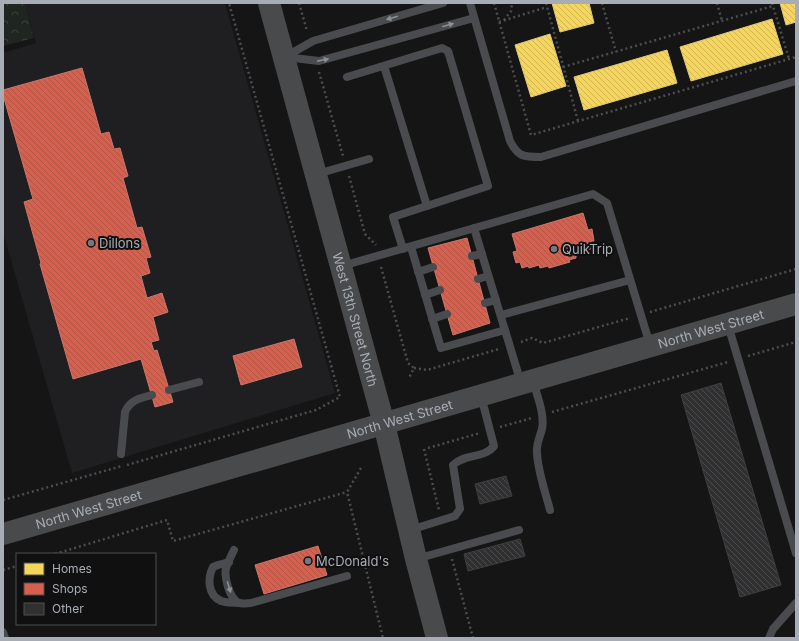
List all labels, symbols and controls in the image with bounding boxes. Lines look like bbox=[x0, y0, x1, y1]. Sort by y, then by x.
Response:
one-way arrow bbox=[386, 15, 398, 21]
one-way arrow bbox=[442, 22, 454, 28]
one-way arrow bbox=[317, 56, 329, 62]
place label: Dillons bbox=[99, 235, 140, 251]
marker: Dillons bbox=[86, 238, 96, 248]
place label: QuikTrip bbox=[562, 241, 613, 257]
marker: QuikTrip bbox=[549, 244, 559, 254]
street label: West 13th Street North bbox=[329, 250, 381, 388]
street label: North West Street bbox=[656, 306, 766, 352]
street label: North West Street bbox=[345, 396, 455, 442]
street label: North West Street bbox=[34, 486, 143, 532]
legend bbox=[16, 553, 156, 625]
place label: McDonald's bbox=[316, 553, 389, 569]
marker: McDonald's bbox=[303, 556, 313, 566]
text: Homes bbox=[52, 561, 92, 576]
text: Shops bbox=[52, 581, 88, 596]
one-way arrow bbox=[226, 581, 232, 593]
text: Other bbox=[52, 601, 84, 616]

